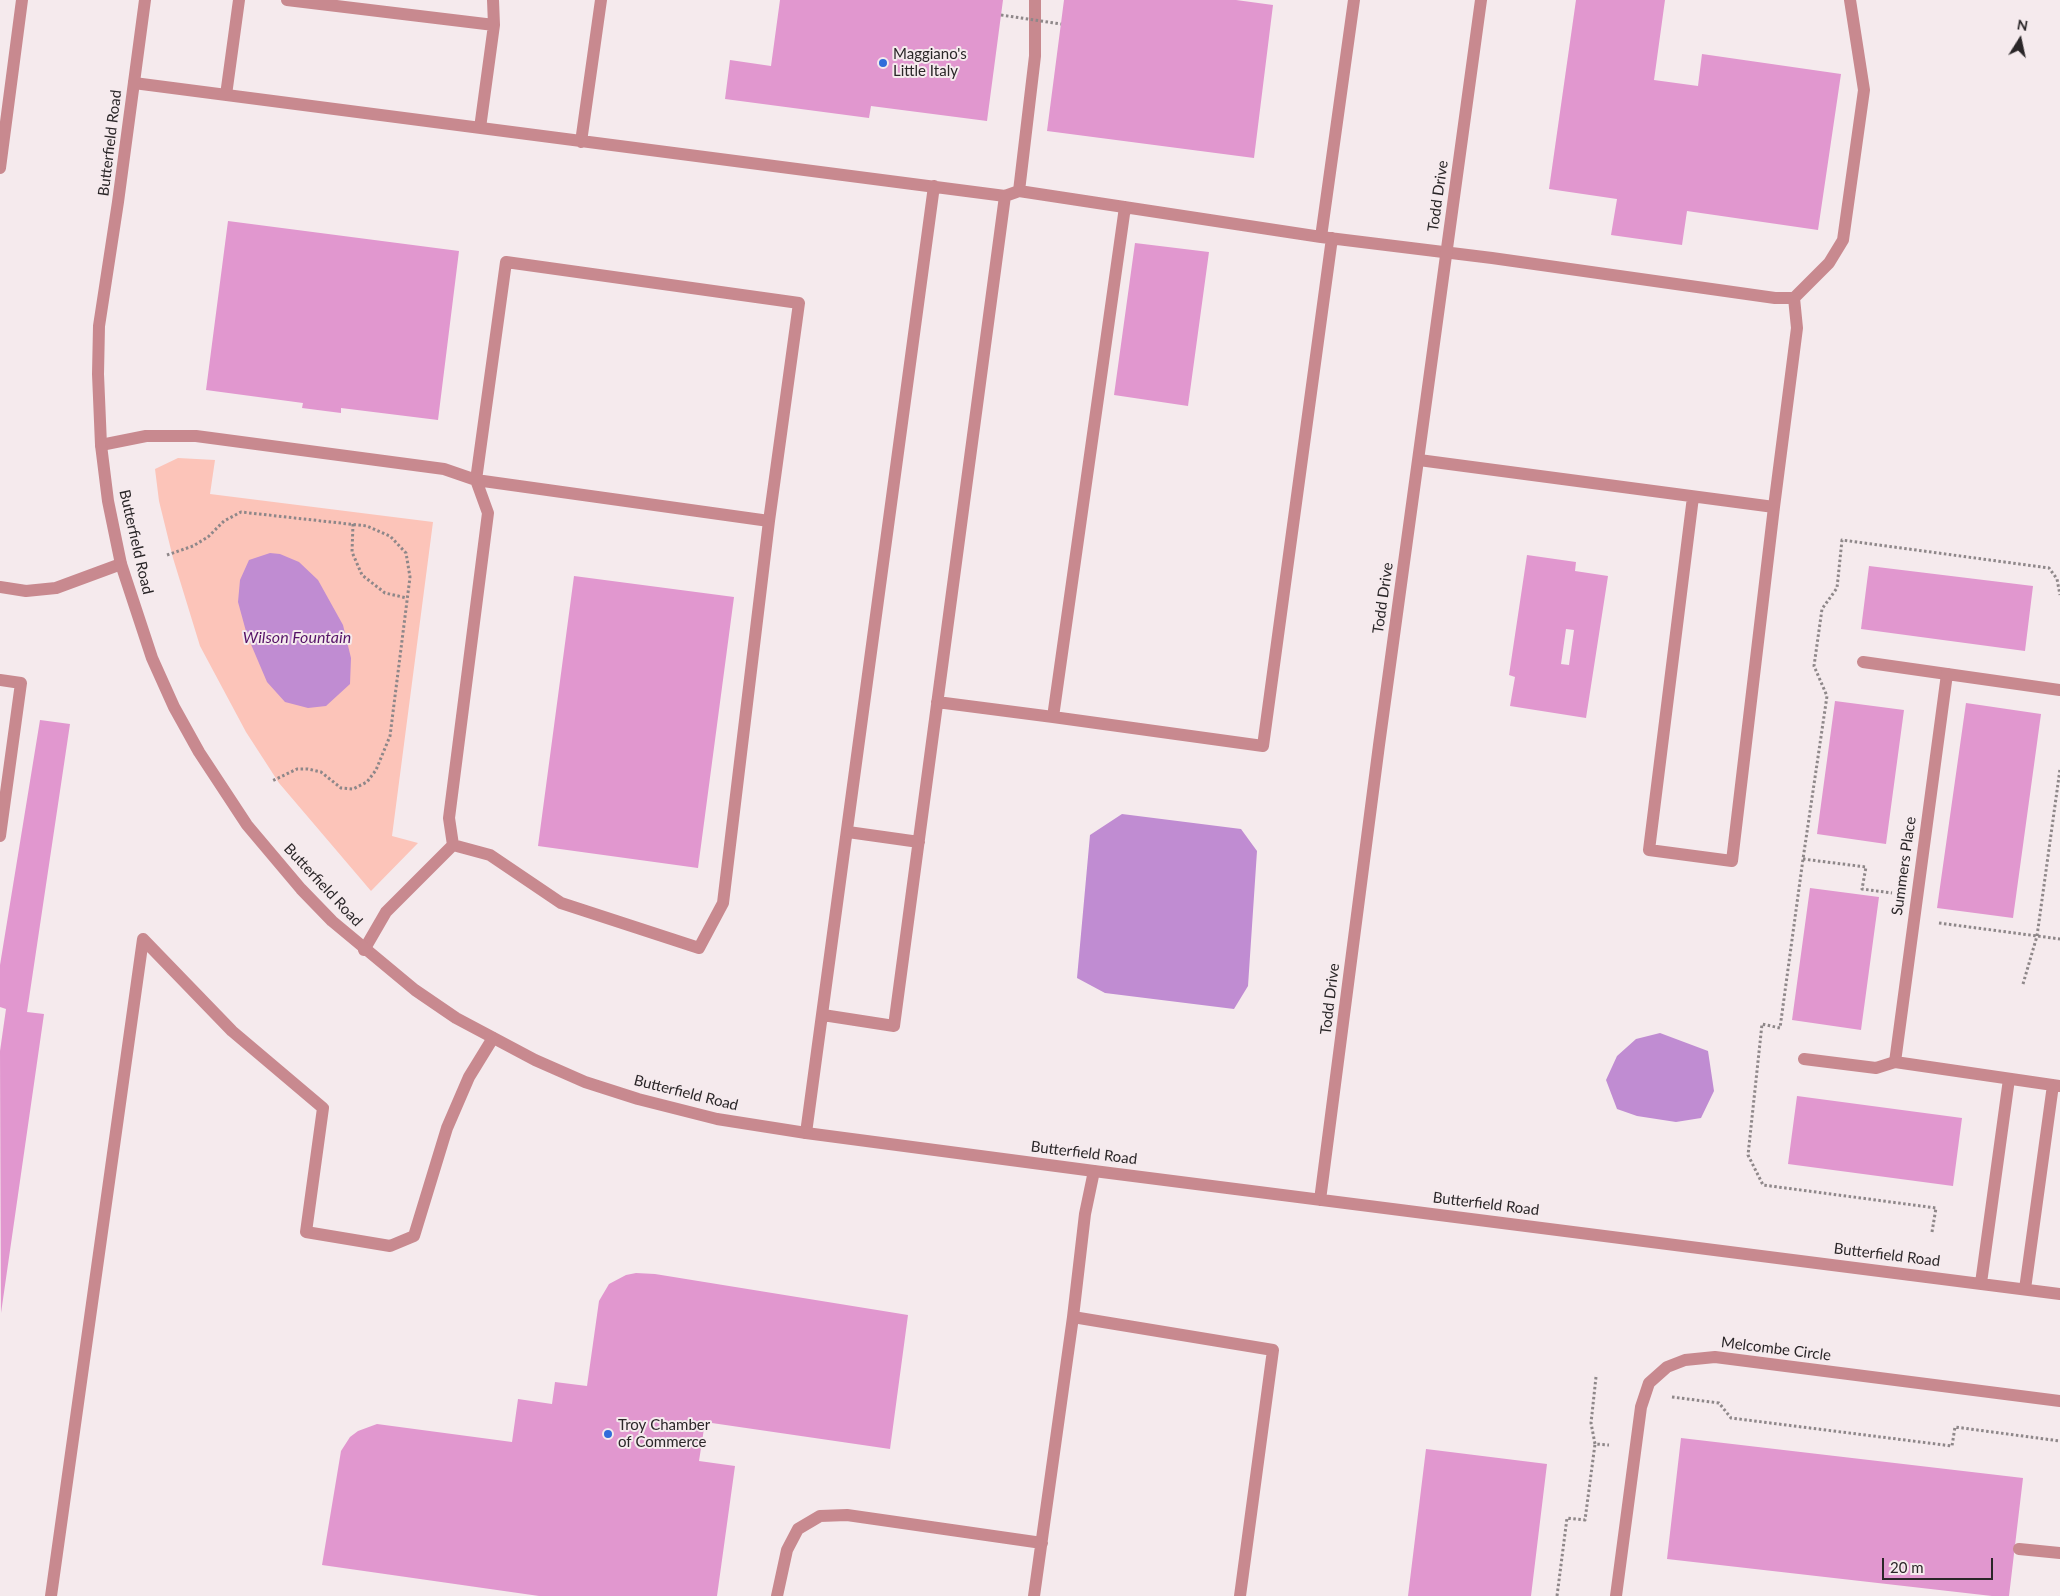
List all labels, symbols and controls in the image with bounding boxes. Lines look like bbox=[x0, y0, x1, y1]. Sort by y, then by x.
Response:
north arrow bbox=[1995, 15, 2045, 65]
text: N bbox=[2016, 15, 2029, 34]
place label: Maggiano's Little Italy bbox=[893, 45, 967, 80]
marker: Maggiano's Little Italy bbox=[877, 57, 889, 69]
street label: Butterfield Road bbox=[95, 89, 125, 197]
street label: Todd Drive bbox=[1424, 159, 1452, 233]
street label: Butterfield Road bbox=[115, 488, 157, 596]
street label: Todd Drive bbox=[1369, 561, 1397, 635]
water label: Wilson Fountain bbox=[243, 628, 351, 648]
street label: Summers Place bbox=[1888, 815, 1920, 917]
street label: Butterfield Road bbox=[280, 840, 366, 930]
street label: Todd Drive bbox=[1317, 962, 1343, 1036]
street label: Butterfield Road bbox=[632, 1071, 740, 1115]
street label: Butterfield Road bbox=[1030, 1138, 1138, 1168]
street label: Butterfield Road bbox=[1432, 1189, 1540, 1219]
street label: Butterfield Road bbox=[1833, 1240, 1941, 1270]
street label: Melcombe Circle bbox=[1720, 1333, 1832, 1365]
place label: Troy Chamber of Commerce bbox=[618, 1416, 710, 1451]
marker: Troy Chamber of Commerce bbox=[602, 1428, 614, 1440]
scale bar bbox=[1885, 1548, 1996, 1580]
text: 20 m bbox=[1890, 1558, 1924, 1576]

